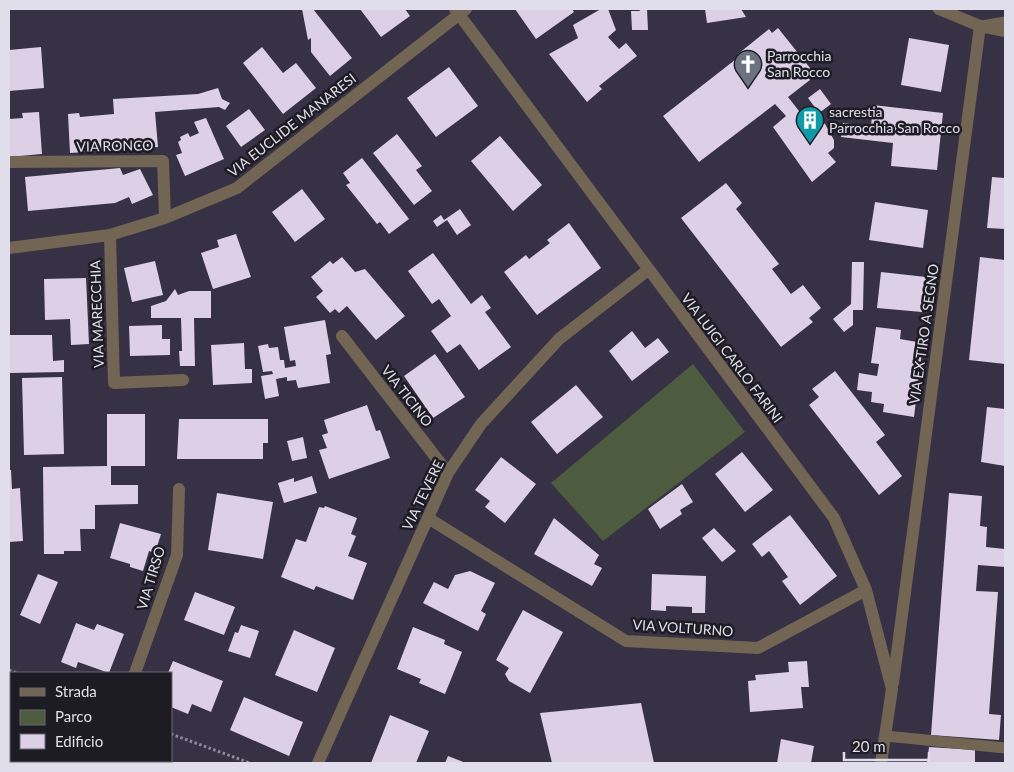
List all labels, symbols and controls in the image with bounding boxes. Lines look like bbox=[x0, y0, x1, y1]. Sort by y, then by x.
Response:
place label: Parrocchia San Rocco bbox=[767, 47, 831, 80]
church icon: Parrocchia San Rocco bbox=[733, 49, 763, 88]
street label: VIA EUCLIDE MANARESI bbox=[224, 69, 359, 180]
place label: sacrestia Parrocchia San Rocco bbox=[829, 103, 960, 136]
building icon: sacrestia Parrocchia San Rocco bbox=[795, 105, 825, 144]
street label: VIA RONCO bbox=[76, 136, 154, 155]
street label: VIA MARECCHIA bbox=[86, 259, 107, 368]
street label: VIA EX TIRO A SEGNO bbox=[905, 263, 942, 405]
street label: VIA LUIGI CARLO FARINI bbox=[678, 290, 787, 426]
street label: VIA TICINO bbox=[378, 362, 437, 430]
street label: VIA TEVERE bbox=[398, 457, 447, 533]
street label: VIA TIRSO bbox=[133, 544, 168, 612]
street label: VIA VOLTURNO bbox=[632, 615, 734, 640]
legend bbox=[10, 672, 172, 762]
text: Strada bbox=[55, 682, 97, 700]
text: Parco bbox=[55, 707, 92, 725]
scale bar bbox=[844, 730, 929, 762]
text: Edificio bbox=[55, 732, 103, 750]
text: 20 m bbox=[852, 737, 886, 755]

